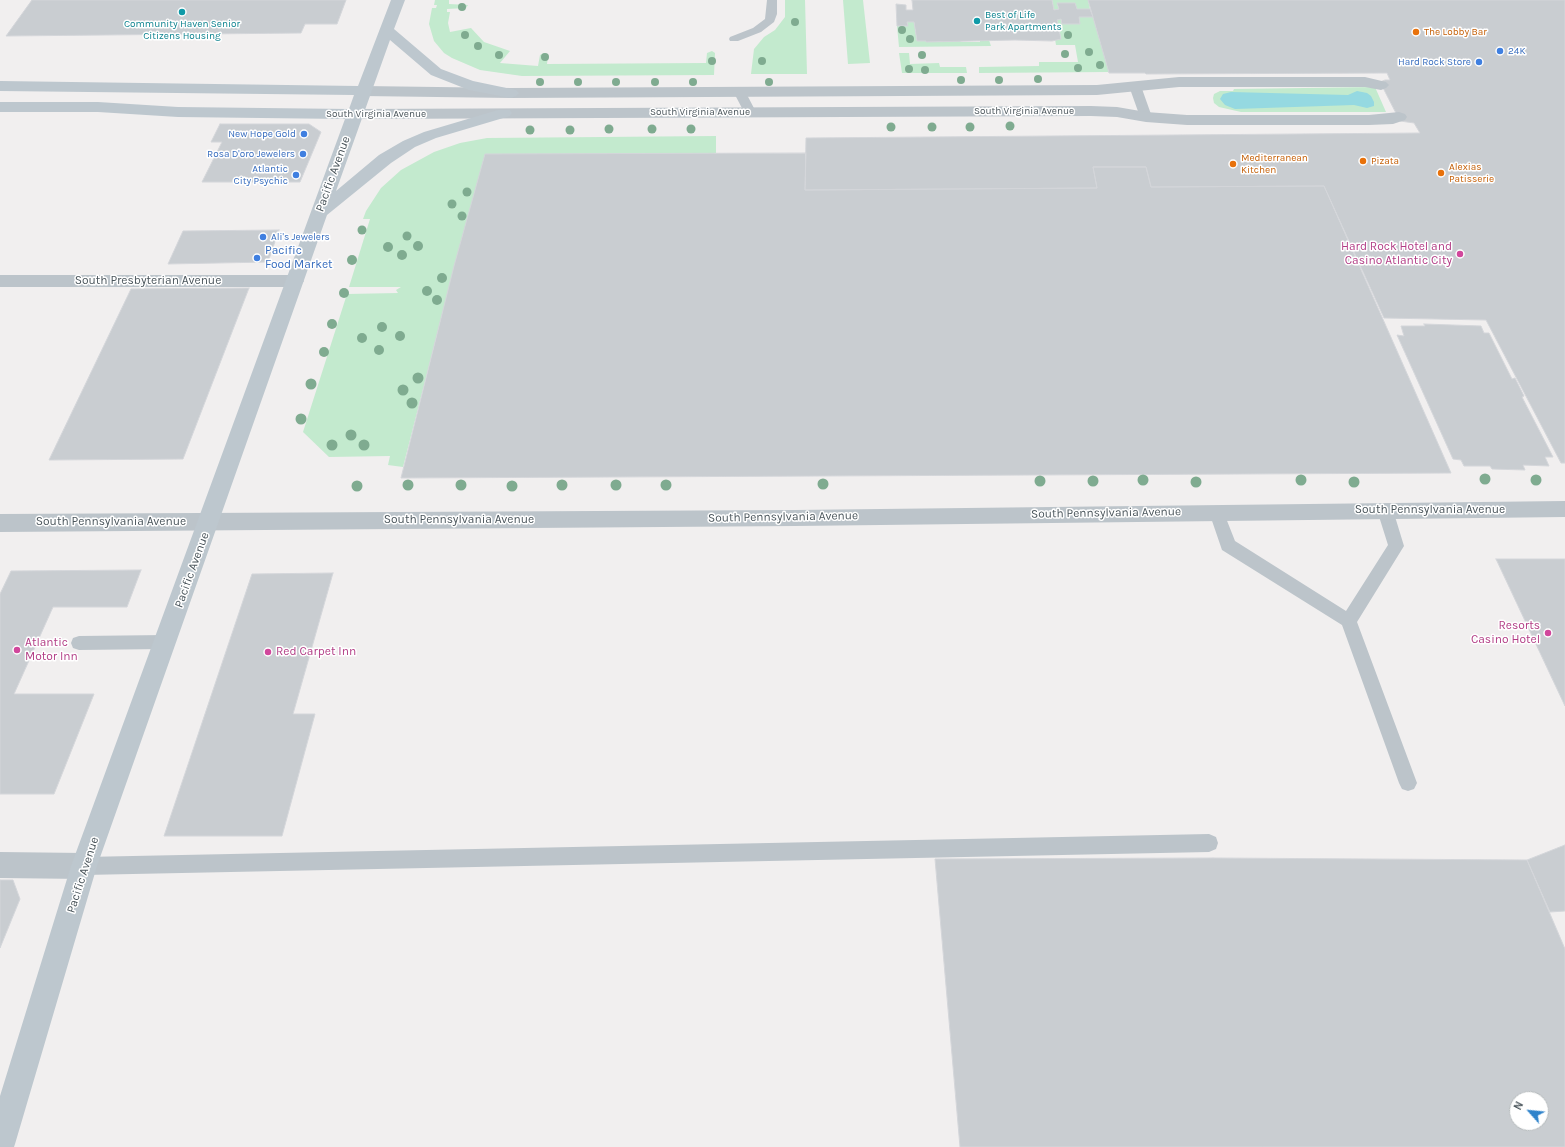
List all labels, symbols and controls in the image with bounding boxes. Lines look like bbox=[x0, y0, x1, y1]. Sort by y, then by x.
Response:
marker: Community Haven Senior Citizens Housing bbox=[177, 7, 187, 17]
place label: Best of Life Park Apartments bbox=[985, 9, 1062, 32]
marker: Best of Life Park Apartments bbox=[972, 16, 982, 26]
place label: Community Haven Senior Citizens Housing bbox=[124, 18, 240, 42]
place label: The Lobby Bar bbox=[1424, 26, 1487, 38]
marker: The Lobby Bar bbox=[1411, 27, 1421, 37]
place label: 24K bbox=[1508, 45, 1525, 57]
marker: 24K bbox=[1495, 46, 1505, 56]
place label: Hard Rock Store bbox=[1398, 56, 1471, 68]
marker: Hard Rock Store bbox=[1474, 57, 1484, 67]
street label: South Virginia Avenue bbox=[974, 105, 1074, 117]
street label: South Virginia Avenue bbox=[650, 106, 750, 118]
street label: South Virginia Avenue bbox=[326, 108, 426, 120]
place label: New Hope Gold bbox=[228, 128, 296, 140]
marker: New Hope Gold bbox=[299, 129, 309, 139]
street label: Pacific Avenue bbox=[313, 134, 353, 214]
place label: Rosa D'oro Jewelers bbox=[207, 148, 295, 160]
marker: Rosa D'oro Jewelers bbox=[298, 149, 308, 159]
place label: Mediterranean Kitchen bbox=[1241, 152, 1308, 176]
place label: Pizata bbox=[1371, 155, 1399, 167]
marker: Pizata bbox=[1358, 156, 1368, 166]
marker: Mediterranean Kitchen bbox=[1228, 159, 1238, 169]
place label: Alexias Patisserie bbox=[1449, 161, 1494, 184]
place label: Atlantic City Psychic bbox=[234, 163, 288, 186]
marker: Alexias Patisserie bbox=[1436, 168, 1446, 178]
marker: Atlantic City Psychic bbox=[291, 170, 301, 180]
place label: Ali's Jewelers bbox=[271, 231, 330, 243]
marker: Ali's Jewelers bbox=[258, 232, 268, 242]
place label: Hard Rock Hotel and Casino Atlantic City bbox=[1341, 240, 1452, 268]
place label: Pacific Food Market bbox=[265, 244, 333, 272]
marker: Hard Rock Hotel and Casino Atlantic City bbox=[1455, 249, 1465, 259]
marker: Pacific Food Market bbox=[252, 253, 262, 263]
street label: South Presbyterian Avenue bbox=[75, 274, 221, 288]
street label: South Pennsylvania Avenue bbox=[1355, 503, 1505, 517]
street label: South Pennsylvania Avenue bbox=[1031, 504, 1181, 522]
street label: South Pennsylvania Avenue bbox=[708, 508, 858, 526]
street label: South Pennsylvania Avenue bbox=[384, 513, 534, 527]
street label: South Pennsylvania Avenue bbox=[36, 515, 186, 529]
street label: Pacific Avenue bbox=[172, 530, 212, 610]
place label: Resorts Casino Hotel bbox=[1471, 619, 1540, 647]
marker: Resorts Casino Hotel bbox=[1543, 628, 1553, 638]
place label: Atlantic Motor Inn bbox=[25, 636, 78, 664]
marker: Atlantic Motor Inn bbox=[12, 645, 22, 655]
place label: Red Carpet Inn bbox=[276, 645, 356, 659]
marker: Red Carpet Inn bbox=[263, 647, 273, 657]
street label: Pacific Avenue bbox=[64, 835, 102, 915]
north arrow bbox=[1509, 1091, 1549, 1131]
text: N bbox=[1511, 1099, 1526, 1112]

